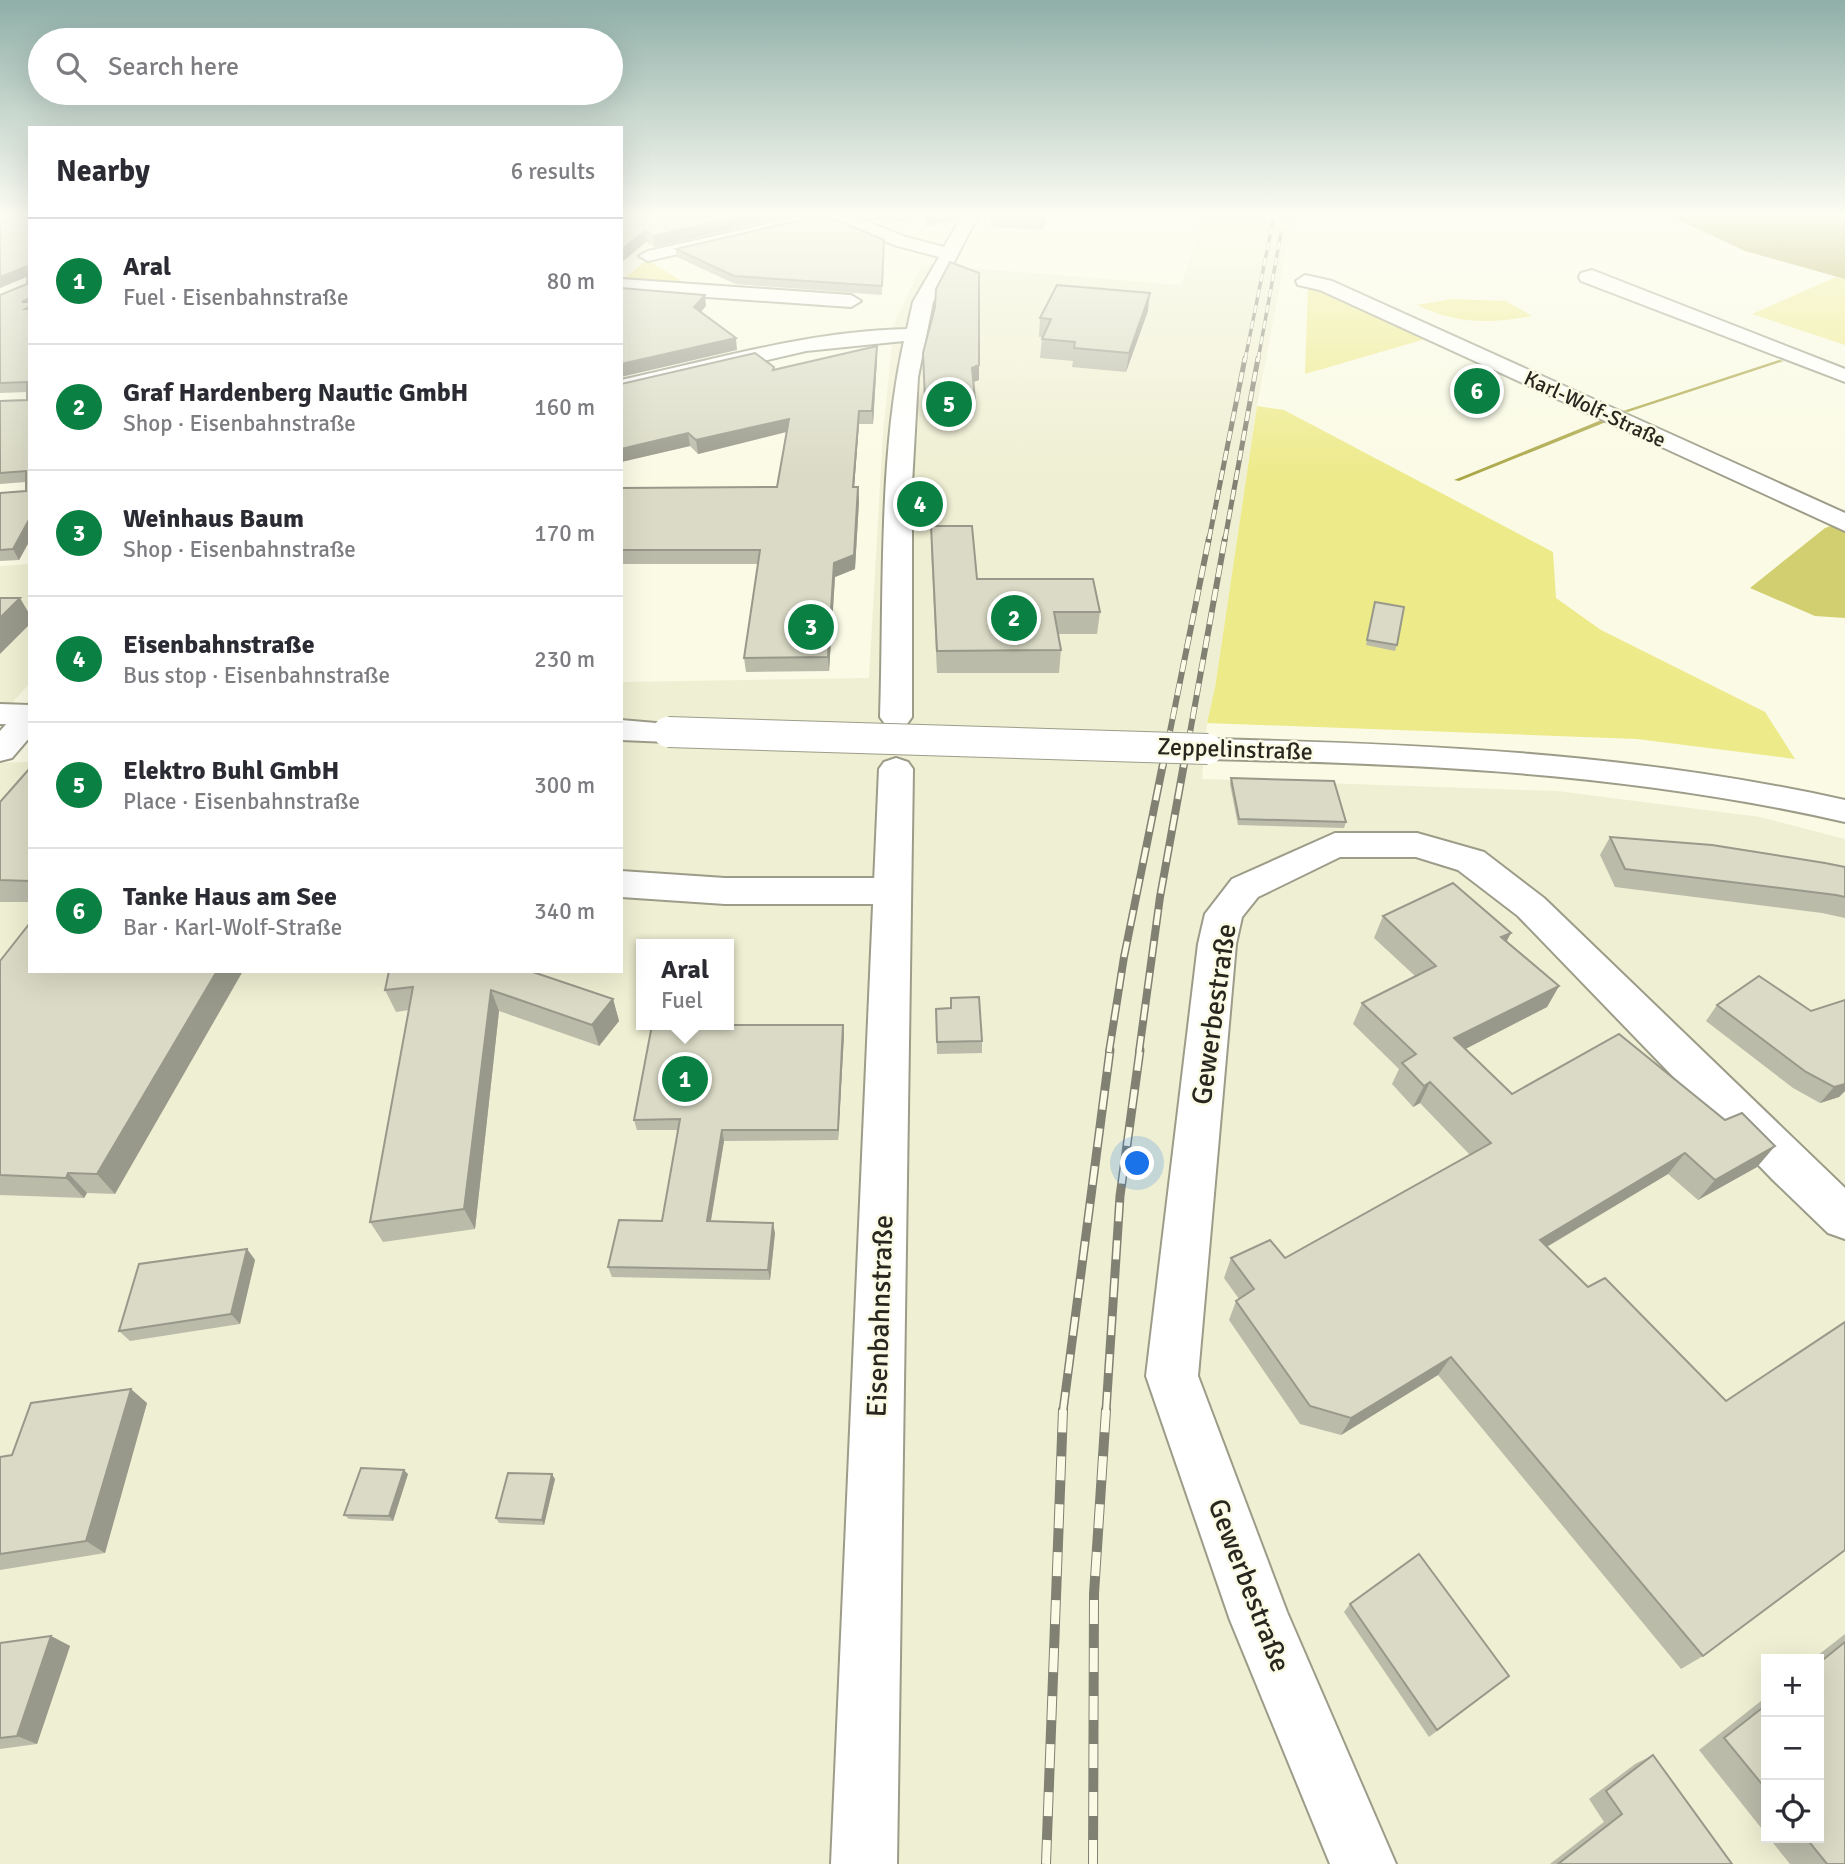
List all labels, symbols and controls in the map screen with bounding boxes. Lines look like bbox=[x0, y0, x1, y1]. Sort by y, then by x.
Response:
search box bbox=[28, 28, 623, 105]
icon: search bbox=[52, 48, 90, 86]
text: Search here bbox=[108, 51, 239, 83]
text: Nearby bbox=[56, 153, 150, 190]
text: 6 results bbox=[511, 157, 595, 186]
text: Aral bbox=[123, 251, 171, 283]
text: 1 bbox=[73, 267, 85, 296]
text: 80 m bbox=[547, 267, 595, 296]
text: Fuel · Eisenbahnstraße bbox=[123, 283, 349, 312]
pin: 6 bbox=[1454, 365, 1500, 417]
street label: Karl-Wolf-Straße bbox=[1520, 365, 1670, 453]
text: Graf Hardenberg Nautic GmbH bbox=[123, 377, 468, 409]
pin: 5 bbox=[926, 378, 972, 430]
text: 2 bbox=[73, 393, 85, 422]
text: 160 m bbox=[534, 393, 595, 422]
text: Shop · Eisenbahnstraße bbox=[123, 409, 356, 438]
pin: 4 bbox=[897, 478, 943, 530]
text: Weinhaus Baum bbox=[123, 503, 304, 535]
text: 3 bbox=[73, 519, 85, 548]
text: 170 m bbox=[534, 519, 595, 548]
text: Shop · Eisenbahnstraße bbox=[123, 535, 356, 564]
pin: 2 bbox=[991, 592, 1037, 644]
pin: 3 bbox=[788, 601, 834, 653]
text: Eisenbahnstraße bbox=[123, 629, 315, 661]
text: 4 bbox=[73, 645, 85, 674]
text: 230 m bbox=[534, 645, 595, 674]
text: Bus stop · Eisenbahnstraße bbox=[123, 661, 390, 690]
street label: Zeppelinstraße bbox=[1157, 731, 1313, 767]
text: Elektro Buhl GmbH bbox=[123, 755, 339, 787]
text: 5 bbox=[73, 771, 85, 800]
text: 300 m bbox=[534, 771, 595, 800]
text: Place · Eisenbahnstraße bbox=[123, 787, 360, 816]
text: Tanke Haus am See bbox=[123, 881, 337, 913]
text: 6 bbox=[73, 897, 85, 926]
text: 340 m bbox=[534, 897, 595, 926]
text: Bar · Karl-Wolf-Straße bbox=[123, 913, 342, 942]
street label: Gewerbestraße bbox=[1184, 921, 1244, 1107]
popup bbox=[636, 939, 734, 1030]
text: Aral bbox=[661, 954, 709, 986]
text: Fuel bbox=[661, 986, 703, 1015]
pin: 1 bbox=[662, 1053, 708, 1105]
your location bbox=[1120, 1146, 1154, 1180]
street label: Eisenbahnstraße bbox=[859, 1214, 901, 1418]
street label: Gewerbestraße bbox=[1200, 1494, 1298, 1677]
map controls bbox=[1761, 1654, 1824, 1843]
button: + bbox=[1761, 1654, 1824, 1717]
button: − bbox=[1761, 1717, 1824, 1780]
button: locate bbox=[1761, 1780, 1824, 1843]

